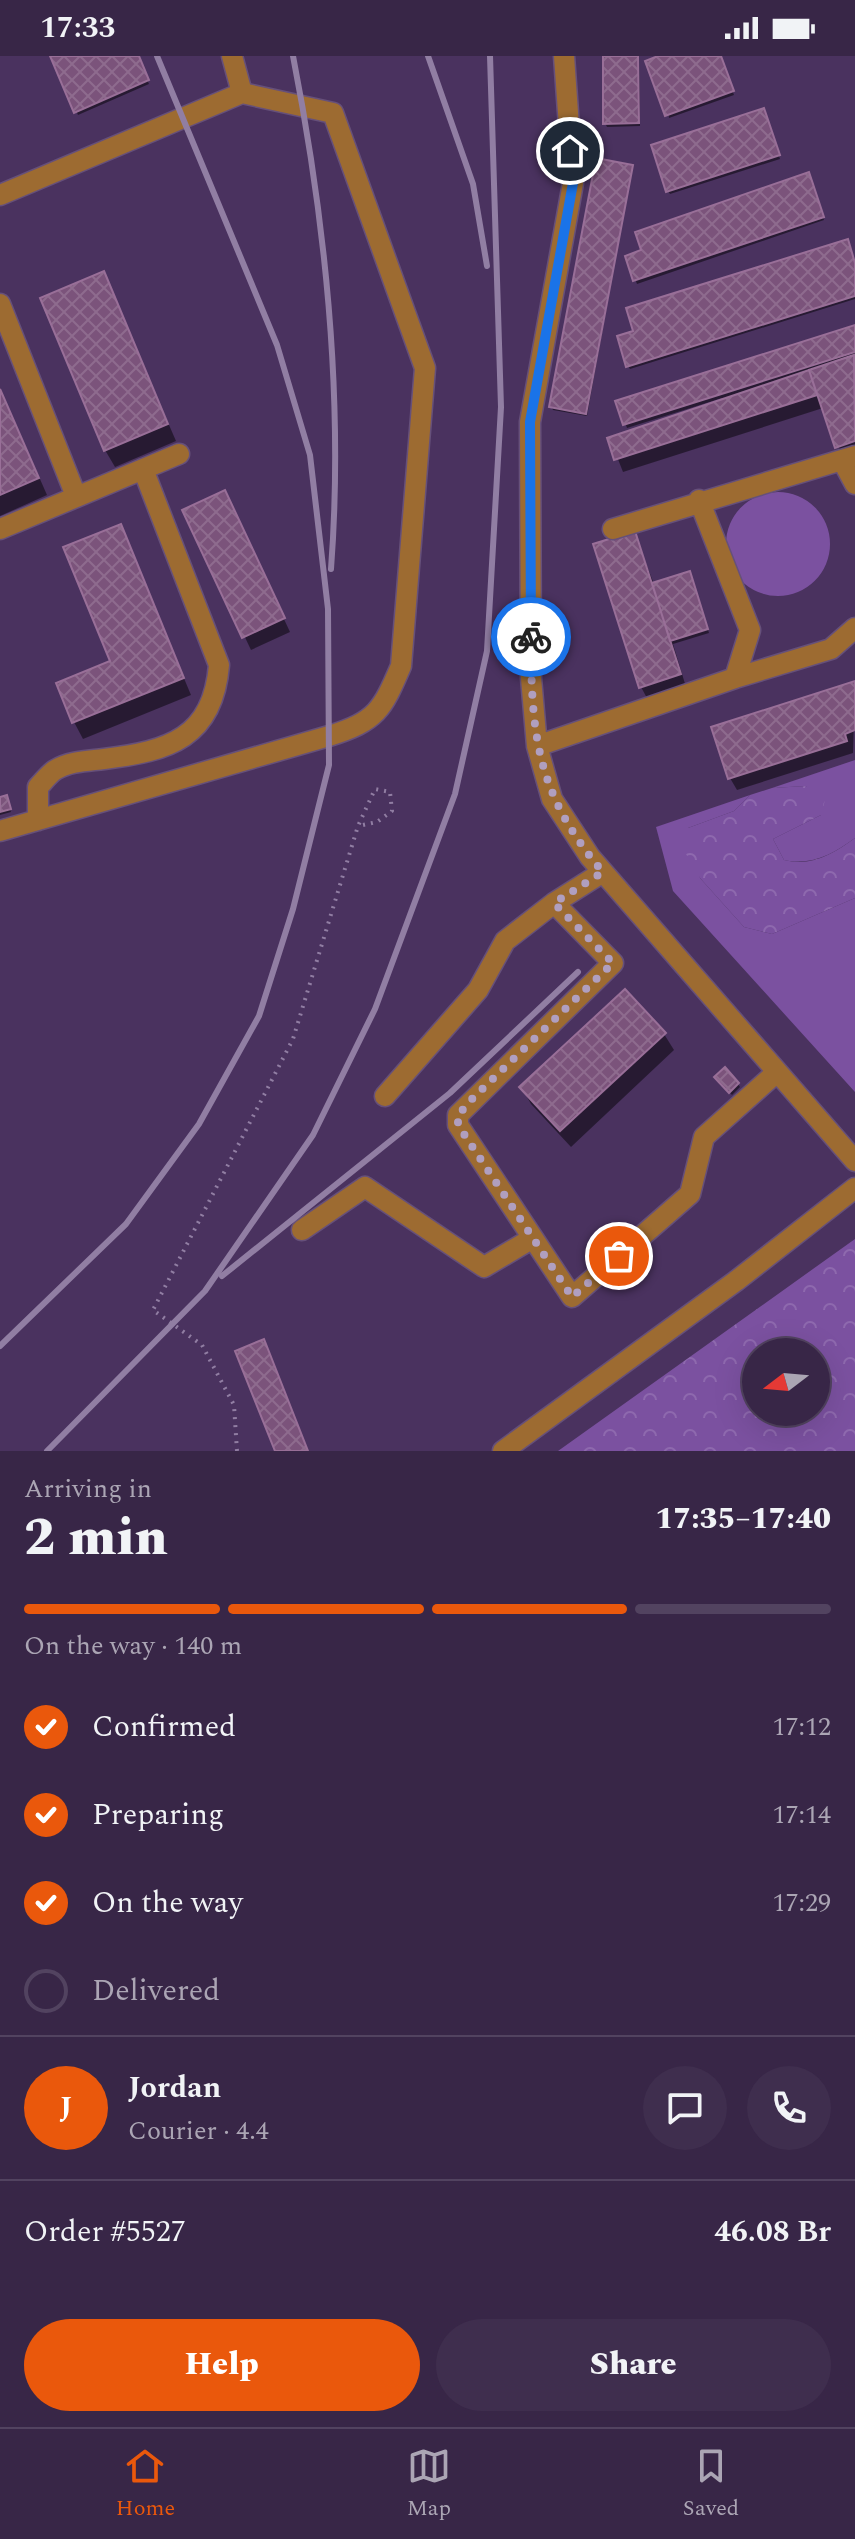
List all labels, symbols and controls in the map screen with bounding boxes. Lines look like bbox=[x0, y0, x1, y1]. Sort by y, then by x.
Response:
text: 17:33 bbox=[40, 5, 115, 51]
pin bbox=[536, 117, 604, 185]
icon: home bbox=[548, 129, 592, 173]
courier bbox=[491, 597, 571, 677]
icon: bike bbox=[509, 615, 553, 659]
pin bbox=[585, 1222, 653, 1290]
icon: bag bbox=[597, 1234, 641, 1278]
north arrow bbox=[742, 1338, 830, 1426]
map controls bbox=[742, 1338, 830, 1426]
text: Arriving in bbox=[24, 1469, 152, 1509]
text: 17:35–17:40 bbox=[655, 1496, 831, 1542]
text: 2 min bbox=[24, 1499, 168, 1578]
text: On the way · 140 m bbox=[24, 1626, 242, 1666]
text: Confirmed bbox=[92, 1704, 236, 1750]
icon: check bbox=[24, 1705, 68, 1749]
text: 17:12 bbox=[772, 1707, 831, 1747]
text: Preparing bbox=[92, 1792, 224, 1838]
icon: check bbox=[24, 1793, 68, 1837]
text: 17:14 bbox=[772, 1795, 831, 1835]
text: On the way bbox=[92, 1880, 243, 1926]
icon: check bbox=[24, 1881, 68, 1925]
text: 17:29 bbox=[772, 1883, 831, 1923]
text: Delivered bbox=[92, 1968, 220, 2014]
text: Jordan bbox=[128, 2065, 221, 2111]
button: chat bbox=[643, 2066, 727, 2150]
button: phone bbox=[747, 2066, 831, 2150]
text: J bbox=[60, 2085, 72, 2131]
text: Courier · 4.4 bbox=[128, 2111, 269, 2151]
text: Order #5527 bbox=[24, 2209, 186, 2255]
text: 46.08 Br bbox=[714, 2209, 831, 2255]
button: Help bbox=[24, 2319, 420, 2411]
button: Share bbox=[436, 2319, 831, 2411]
tab: Home bbox=[116, 2444, 175, 2525]
tab: Map bbox=[407, 2444, 451, 2525]
tab: Saved bbox=[683, 2444, 739, 2525]

